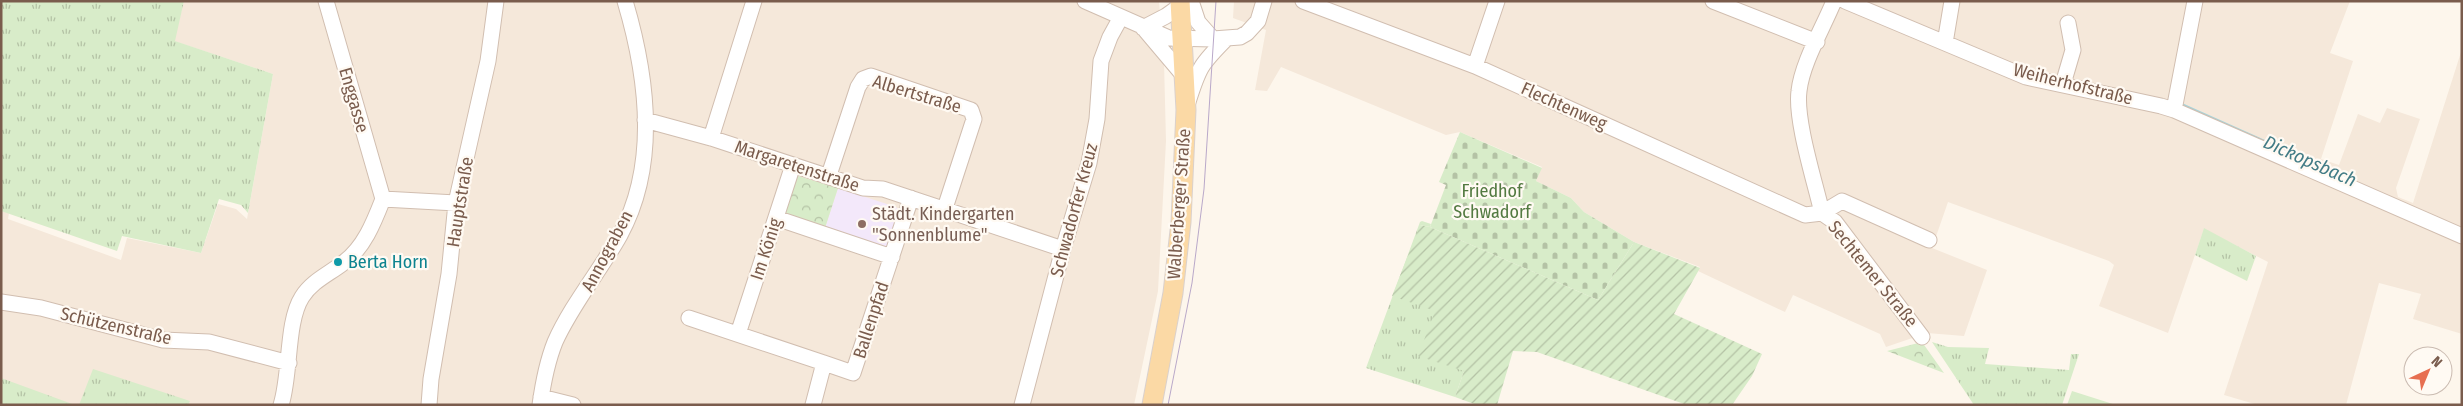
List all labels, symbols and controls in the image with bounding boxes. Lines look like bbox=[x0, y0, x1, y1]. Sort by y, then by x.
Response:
street label: Weiherhofstraße bbox=[2011, 59, 2135, 110]
street label: Enggasse bbox=[334, 65, 374, 135]
street label: Albertstraße bbox=[870, 70, 964, 118]
street label: Flechtenweg bbox=[1518, 77, 1611, 135]
street label: Walberberger Straße bbox=[1163, 128, 1195, 280]
water label: Dickopsbach bbox=[2260, 130, 2360, 192]
street label: Margaretenstraße bbox=[732, 135, 862, 197]
street label: Schwadorfer Kreuz bbox=[1046, 141, 1102, 279]
street label: Hauptstraße bbox=[442, 155, 478, 249]
park label: Friedhof Schwadorf bbox=[1453, 180, 1532, 223]
place label: Städt. Kindergarten "Sonnenblume" bbox=[872, 203, 1015, 246]
street label: Annograben bbox=[576, 207, 638, 295]
street label: Im König bbox=[746, 215, 787, 283]
street label: Sechtemer Straße bbox=[1823, 216, 1923, 332]
marker: Städt. Kindergarten "Sonnenblume" bbox=[856, 218, 868, 230]
place label: Berta Horn bbox=[348, 251, 428, 273]
marker: Berta Horn bbox=[332, 256, 344, 268]
street label: Ballenpfad bbox=[848, 279, 894, 361]
street label: Schützenstraße bbox=[58, 303, 174, 349]
north arrow bbox=[2403, 346, 2453, 396]
text: N bbox=[2428, 353, 2446, 371]

